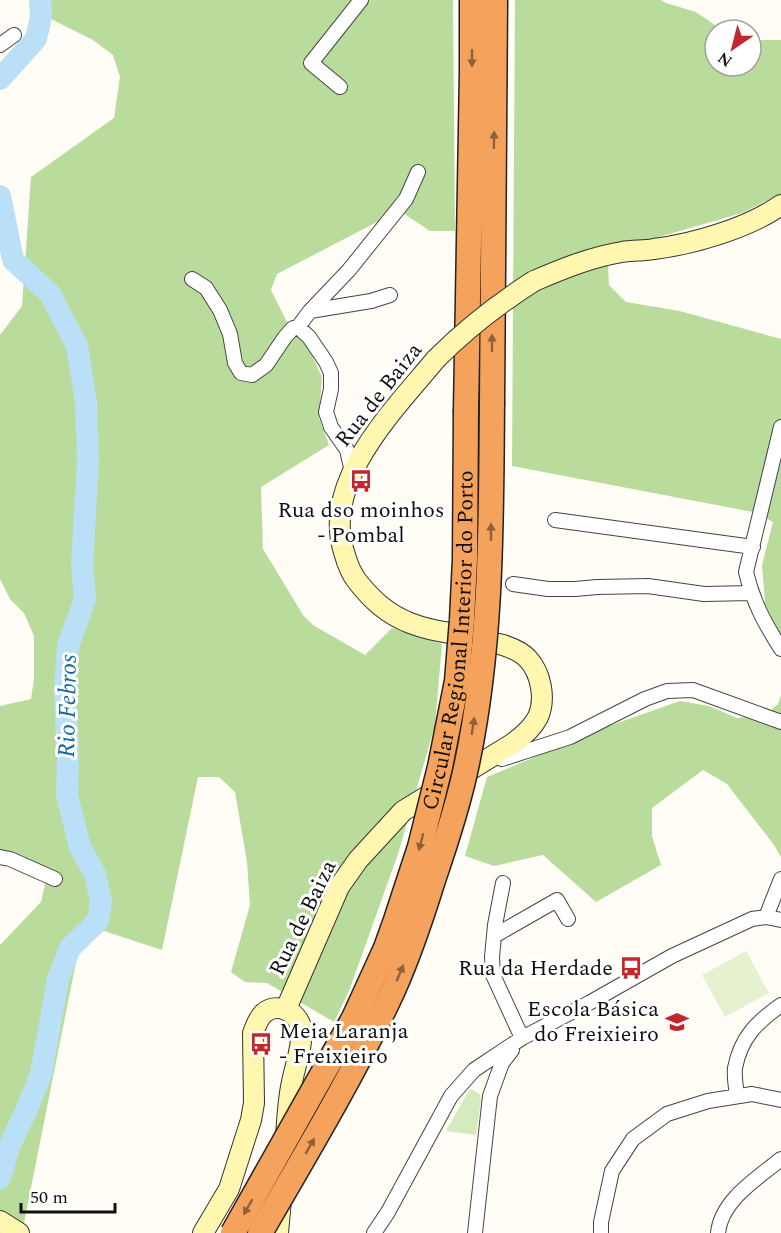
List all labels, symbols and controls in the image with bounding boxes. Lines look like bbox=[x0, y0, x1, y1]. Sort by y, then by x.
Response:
north arrow bbox=[703, 18, 763, 78]
text: N bbox=[713, 46, 737, 73]
one-way arrow bbox=[467, 49, 477, 68]
one-way arrow bbox=[489, 131, 499, 150]
one-way arrow bbox=[487, 334, 497, 353]
street label: Rua de Baiza bbox=[327, 335, 431, 454]
bus stop icon: Rua dso moinhos - Pombal bbox=[348, 468, 374, 494]
street label: Circular Regional Interior do Porto bbox=[413, 470, 482, 814]
place label: Rua dso moinhos - Pombal bbox=[277, 494, 445, 552]
one-way arrow bbox=[486, 523, 496, 542]
water label: Rio Febros bbox=[49, 654, 87, 758]
one-way arrow bbox=[469, 717, 478, 736]
one-way arrow bbox=[416, 833, 426, 851]
street label: Rua de Baiza bbox=[261, 854, 345, 981]
place label: Rua da Herdade bbox=[458, 952, 613, 985]
bus stop icon: Rua da Herdade bbox=[618, 955, 644, 981]
one-way arrow bbox=[396, 964, 405, 982]
place label: Escola Básica do Freixieiro bbox=[527, 993, 659, 1051]
school or university icon: Escola Básica do Freixieiro bbox=[664, 1009, 690, 1035]
place label: Meia Laranja - Freixieiro bbox=[279, 1015, 409, 1073]
bus stop icon: Meia Laranja - Freixieiro bbox=[248, 1031, 274, 1057]
one-way arrow bbox=[305, 1137, 315, 1154]
scale bar bbox=[21, 1176, 116, 1214]
text: 50 m bbox=[30, 1184, 68, 1211]
one-way arrow bbox=[244, 1198, 254, 1215]

